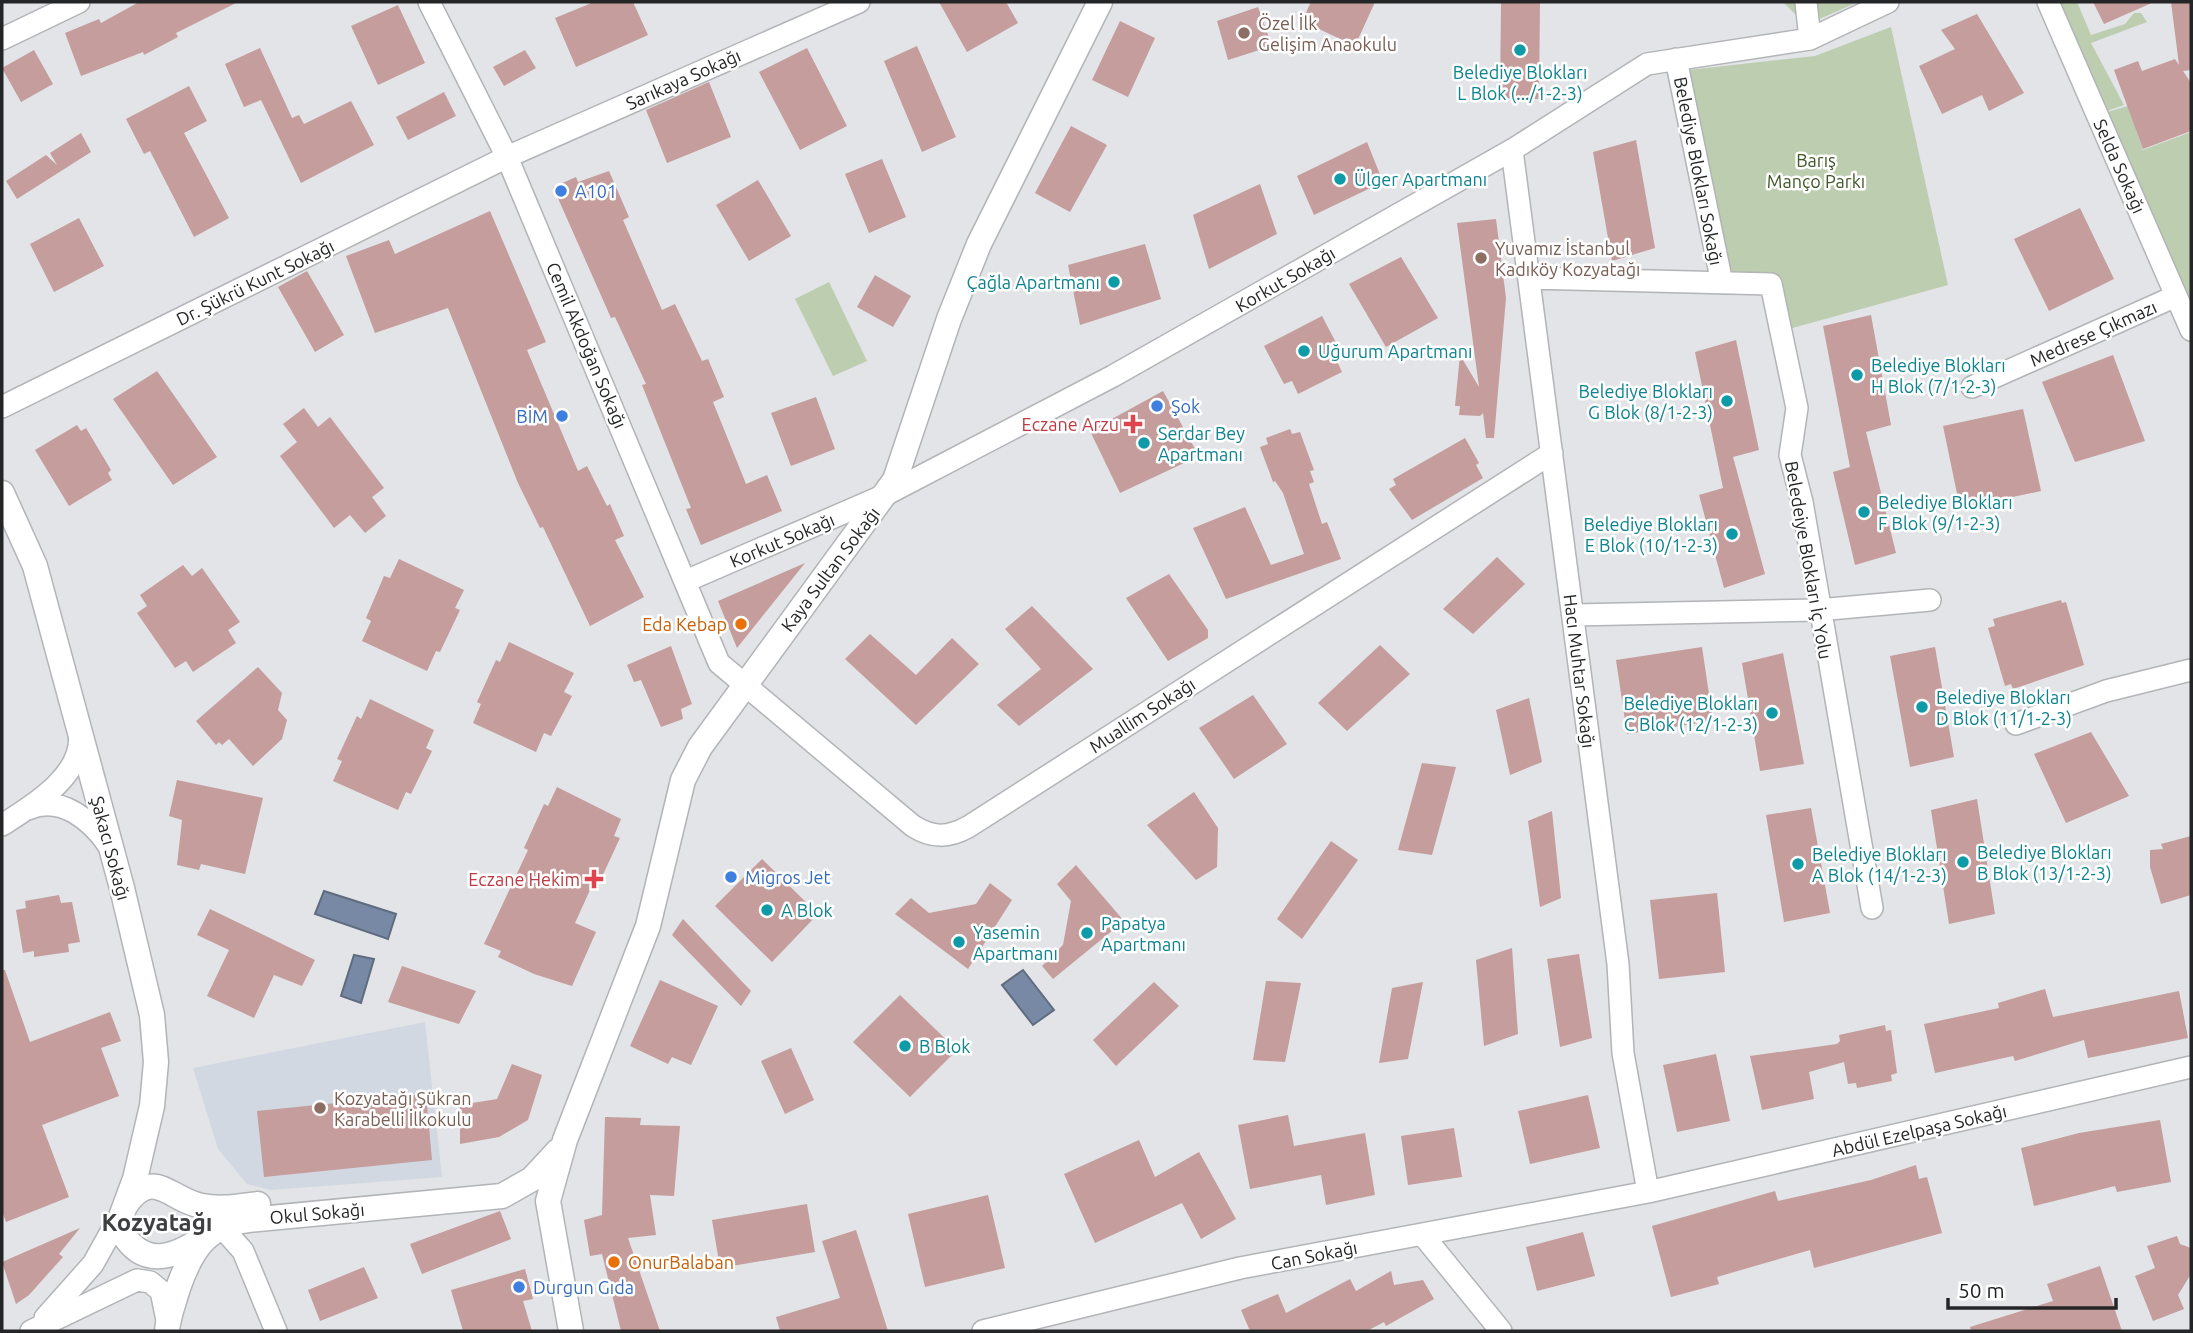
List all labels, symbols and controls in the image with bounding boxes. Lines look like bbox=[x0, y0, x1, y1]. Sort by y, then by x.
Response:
place label: Özel İlk Gelişim Anaokulu bbox=[1258, 13, 1397, 54]
marker: Özel İlk Gelişim Anaokulu bbox=[1236, 25, 1252, 41]
marker: Belediye Blokları L Blok (.../1-2-3) bbox=[1512, 42, 1528, 58]
street label: Sarıkaya Sokağı bbox=[623, 45, 743, 113]
place label: Belediye Blokları L Blok (.../1-2-3) bbox=[1453, 62, 1587, 104]
street label: Belediye Blokları Sokağı bbox=[1671, 75, 1727, 267]
street label: Selda Sokağı bbox=[2090, 116, 2150, 216]
park label: Barış Manço Parkı bbox=[1767, 150, 1865, 191]
place label: Ülger Apartmanı bbox=[1354, 169, 1487, 189]
marker: Ülger Apartmanı bbox=[1332, 171, 1348, 187]
place label: A101 bbox=[575, 181, 617, 201]
marker: A101 bbox=[553, 183, 569, 199]
street label: Dr. Şükrü Kunt Sokağı bbox=[173, 235, 337, 329]
place label: Yuvamız İstanbul Kadıköy Kozyatağı bbox=[1495, 238, 1640, 279]
street label: Korkut Sokağı bbox=[1232, 242, 1338, 316]
marker: Yuvamız İstanbul Kadıköy Kozyatağı bbox=[1473, 250, 1489, 266]
street label: Cemil Akdoğan Sokağı bbox=[543, 259, 631, 431]
place label: Çağla Apartmanı bbox=[966, 272, 1100, 292]
marker: Çağla Apartmanı bbox=[1106, 274, 1122, 290]
street label: Medrese Çıkmazı bbox=[2027, 296, 2159, 370]
place label: Uğurum Apartmanı bbox=[1318, 341, 1473, 361]
marker: Uğurum Apartmanı bbox=[1296, 343, 1312, 359]
place label: Belediye Blokları H Blok (7/1-2-3) bbox=[1871, 355, 2006, 397]
marker: Belediye Blokları H Blok (7/1-2-3) bbox=[1849, 367, 1865, 383]
place label: Belediye Blokları G Blok (8/1-2-3) bbox=[1578, 381, 1713, 423]
marker: Belediye Blokları G Blok (8/1-2-3) bbox=[1719, 393, 1735, 409]
place label: Şok bbox=[1171, 396, 1200, 416]
marker: Şok bbox=[1149, 398, 1165, 414]
place label: BİM bbox=[516, 406, 548, 426]
marker: BİM bbox=[554, 408, 570, 424]
place label: Eczane Arzu bbox=[1022, 414, 1119, 434]
marker: Eczane Arzu bbox=[1125, 416, 1141, 432]
place label: Serdar Bey Apartmanı bbox=[1158, 423, 1245, 464]
marker: Serdar Bey Apartmanı bbox=[1136, 435, 1152, 451]
street label: Beledeiye Blokları İç Yolu bbox=[1782, 459, 1836, 661]
place label: Belediye Blokları F Blok (9/1-2-3) bbox=[1878, 492, 2013, 534]
street label: Kaya Sultan Sokağı bbox=[777, 503, 883, 635]
marker: Belediye Blokları F Blok (9/1-2-3) bbox=[1856, 504, 1872, 520]
street label: Korkut Sokağı bbox=[727, 509, 837, 571]
place label: Belediye Blokları E Blok (10/1-2-3) bbox=[1583, 514, 1718, 556]
marker: Belediye Blokları E Blok (10/1-2-3) bbox=[1724, 526, 1740, 542]
street label: Hacı Muhtar Sokağı bbox=[1561, 593, 1599, 749]
place label: Eda Kebap bbox=[642, 614, 727, 634]
marker: Eda Kebap bbox=[733, 616, 749, 632]
street label: Muallim Sokağı bbox=[1086, 673, 1198, 757]
place label: Belediye Blokları D Blok (11/1-2-3) bbox=[1936, 687, 2072, 729]
place label: Belediye Blokları C Blok (12/1-2-3) bbox=[1623, 693, 1758, 735]
marker: Belediye Blokları D Blok (11/1-2-3) bbox=[1914, 699, 1930, 715]
marker: Belediye Blokları C Blok (12/1-2-3) bbox=[1764, 705, 1780, 721]
street label: Şakacı Sokağı bbox=[88, 794, 134, 902]
place label: Belediye Blokları B Blok (13/1-2-3) bbox=[1977, 842, 2112, 884]
place label: Belediye Blokları A Blok (14/1-2-3) bbox=[1812, 844, 1947, 886]
marker: Belediye Blokları B Blok (13/1-2-3) bbox=[1955, 854, 1971, 870]
marker: Belediye Blokları A Blok (14/1-2-3) bbox=[1790, 856, 1806, 872]
place label: Migros Jet bbox=[745, 867, 831, 887]
place label: Eczane Hekim bbox=[468, 869, 580, 889]
marker: Migros Jet bbox=[723, 869, 739, 885]
marker: Eczane Hekim bbox=[586, 871, 602, 887]
place label: A Blok bbox=[781, 900, 833, 920]
marker: A Blok bbox=[759, 902, 775, 918]
place label: Papatya Apartmanı bbox=[1101, 913, 1186, 954]
place label: Yasemin Apartmanı bbox=[973, 922, 1058, 963]
marker: Papatya Apartmanı bbox=[1079, 925, 1095, 941]
marker: Yasemin Apartmanı bbox=[951, 934, 967, 950]
place label: B Blok bbox=[919, 1036, 970, 1056]
marker: B Blok bbox=[897, 1038, 913, 1054]
place label: Kozyatağı Şükran Karabelli İlkokulu bbox=[334, 1088, 472, 1129]
marker: Kozyatağı Şükran Karabelli İlkokulu bbox=[312, 1100, 328, 1116]
street label: Abdül Ezelpaşa Sokağı bbox=[1830, 1100, 2008, 1160]
street label: Okul Sokağı bbox=[269, 1199, 365, 1227]
district label: Kozyatağı bbox=[102, 1209, 212, 1236]
street label: Can Sokağı bbox=[1269, 1237, 1359, 1273]
place label: OnurBalaban bbox=[628, 1252, 734, 1272]
marker: OnurBalaban bbox=[606, 1254, 622, 1270]
scale bar bbox=[1948, 1266, 2116, 1310]
place label: Durgun Gıda bbox=[533, 1277, 634, 1297]
text: 50 m bbox=[1958, 1278, 2005, 1302]
marker: Durgun Gıda bbox=[511, 1279, 527, 1295]

